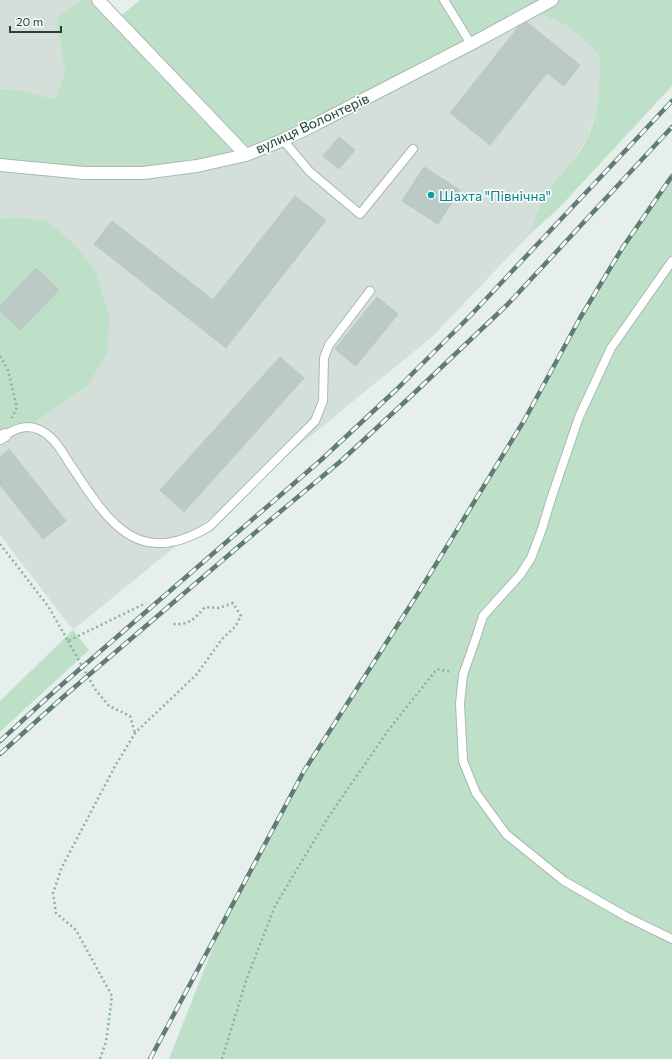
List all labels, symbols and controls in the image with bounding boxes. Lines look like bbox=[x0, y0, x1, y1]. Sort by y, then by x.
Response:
scale bar bbox=[10, 8, 61, 34]
text: 20 m bbox=[16, 14, 43, 28]
street label: вулиця Волонтерів bbox=[253, 89, 371, 157]
place label: Шахта "Північна" bbox=[439, 187, 551, 204]
marker: Шахта "Північна" bbox=[426, 190, 436, 200]

